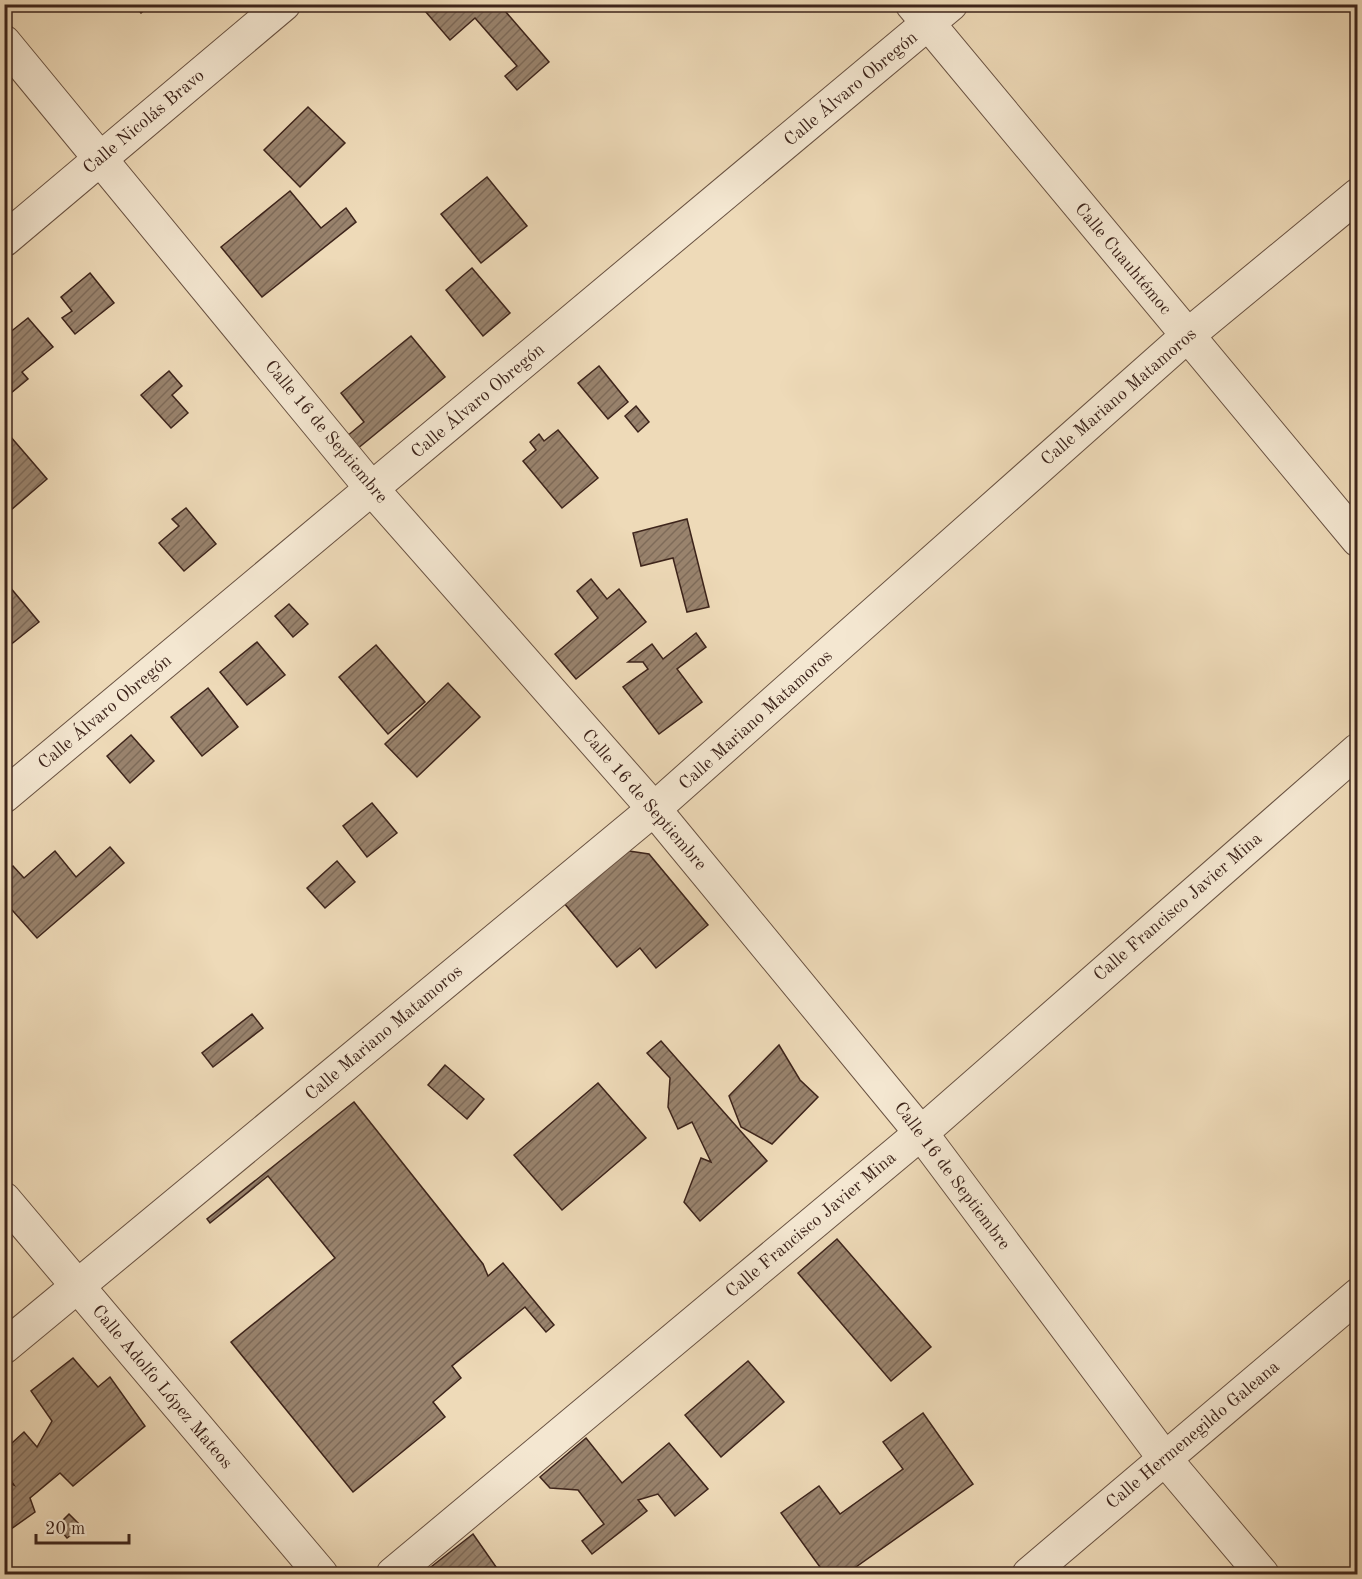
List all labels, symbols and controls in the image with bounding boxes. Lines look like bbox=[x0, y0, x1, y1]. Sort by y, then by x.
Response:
street label: Calle Álvaro Obregón bbox=[778, 25, 921, 150]
street label: Calle Nicolás Bravo bbox=[80, 66, 208, 178]
street label: Calle Cuauhtémoc bbox=[1071, 200, 1175, 318]
street label: Calle Mariano Matamoros bbox=[1038, 325, 1200, 469]
street label: Calle Álvaro Obregón bbox=[405, 337, 548, 462]
street label: Calle 16 de Septiembre bbox=[261, 357, 391, 507]
street label: Calle Mariano Matamoros bbox=[676, 647, 836, 793]
street label: Calle Álvaro Obregón bbox=[32, 648, 175, 773]
street label: Calle 16 de Septiembre bbox=[578, 726, 710, 874]
street label: Calle Francisco Javier Mina bbox=[1091, 829, 1266, 985]
street label: Calle Mariano Matamoros bbox=[302, 962, 466, 1104]
street label: Calle 16 de Septiembre bbox=[891, 1099, 1013, 1253]
street label: Calle Francisco Javier Mina bbox=[722, 1149, 900, 1301]
street label: Calle Adolfo López Mateos bbox=[88, 1302, 236, 1472]
street label: Calle Hermenegildo Galeana bbox=[1103, 1357, 1283, 1513]
scale bar bbox=[36, 1507, 129, 1545]
text: 20 m bbox=[45, 1520, 85, 1538]

